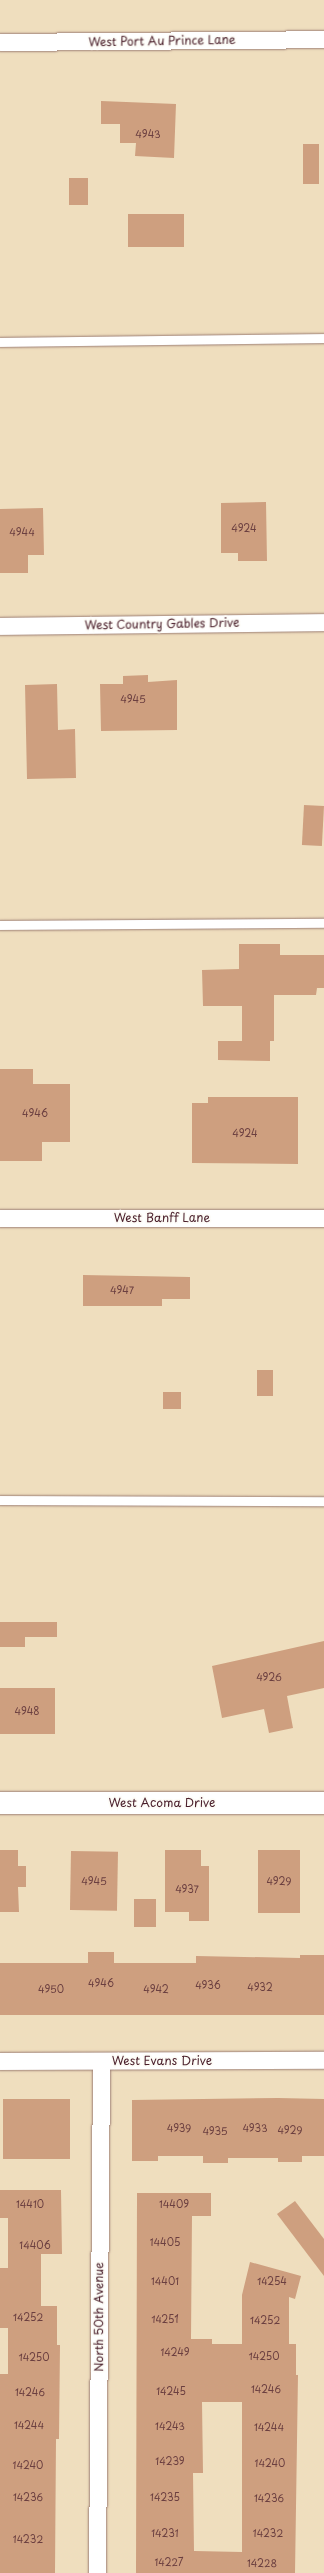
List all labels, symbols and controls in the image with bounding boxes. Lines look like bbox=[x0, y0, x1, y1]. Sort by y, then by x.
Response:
street label: West Port Au Prince Lane bbox=[88, 33, 236, 49]
house number: 4943 bbox=[135, 128, 161, 140]
house number: 4924 bbox=[231, 522, 257, 534]
house number: 4944 bbox=[9, 526, 35, 538]
street label: West Country Gables Drive bbox=[83, 615, 241, 633]
house number: 4945 bbox=[120, 693, 146, 705]
house number: 4946 bbox=[22, 1107, 48, 1119]
house number: 4924 bbox=[232, 1127, 258, 1139]
street label: West Banff Lane bbox=[114, 1211, 210, 1225]
house number: 4947 bbox=[110, 1284, 134, 1296]
house number: 4926 bbox=[256, 1671, 282, 1683]
house number: 4948 bbox=[14, 1705, 40, 1717]
street label: West Acoma Drive bbox=[108, 1796, 216, 1810]
house number: 4945 bbox=[81, 1875, 107, 1887]
house number: 4929 bbox=[266, 1875, 292, 1887]
house number: 4937 bbox=[175, 1883, 199, 1895]
house number: 4946 bbox=[88, 1977, 114, 1989]
house number: 4936 bbox=[195, 1979, 221, 1991]
house number: 4932 bbox=[247, 1981, 273, 1993]
house number: 4950 bbox=[38, 1983, 64, 1995]
house number: 4942 bbox=[143, 1983, 169, 1995]
street label: West Evans Drive bbox=[112, 2054, 212, 2068]
house number: 4939 bbox=[167, 2122, 191, 2134]
house number: 4933 bbox=[242, 2122, 268, 2134]
house number: 4929 bbox=[277, 2124, 303, 2136]
house number: 4935 bbox=[202, 2125, 228, 2137]
house number: 14410 bbox=[16, 2198, 44, 2210]
house number: 14409 bbox=[159, 2198, 189, 2210]
house number: 14405 bbox=[150, 2236, 180, 2248]
house number: 14406 bbox=[19, 2239, 51, 2251]
street label: North 50th Avenue bbox=[92, 2262, 106, 2372]
house number: 14401 bbox=[151, 2275, 179, 2287]
house number: 14254 bbox=[257, 2275, 287, 2287]
house number: 14252 bbox=[13, 2311, 43, 2323]
house number: 14251 bbox=[151, 2313, 179, 2325]
house number: 14252 bbox=[250, 2314, 280, 2326]
house number: 14249 bbox=[160, 2346, 190, 2358]
house number: 14250 bbox=[248, 2350, 280, 2362]
house number: 14250 bbox=[18, 2351, 50, 2363]
house number: 14246 bbox=[251, 2383, 281, 2395]
house number: 14245 bbox=[156, 2385, 186, 2397]
house number: 14246 bbox=[15, 2386, 45, 2398]
house number: 14244 bbox=[14, 2419, 44, 2431]
house number: 14243 bbox=[155, 2420, 185, 2432]
house number: 14244 bbox=[254, 2421, 284, 2433]
house number: 14239 bbox=[155, 2455, 185, 2467]
house number: 14240 bbox=[255, 2457, 285, 2469]
house number: 14240 bbox=[13, 2459, 43, 2471]
house number: 14236 bbox=[13, 2491, 43, 2503]
house number: 14235 bbox=[150, 2491, 180, 2503]
house number: 14236 bbox=[254, 2492, 284, 2504]
house number: 14231 bbox=[151, 2527, 179, 2539]
house number: 14232 bbox=[253, 2527, 283, 2539]
house number: 14232 bbox=[13, 2533, 43, 2545]
house number: 14227 bbox=[155, 2556, 183, 2568]
house number: 14228 bbox=[247, 2557, 277, 2569]

